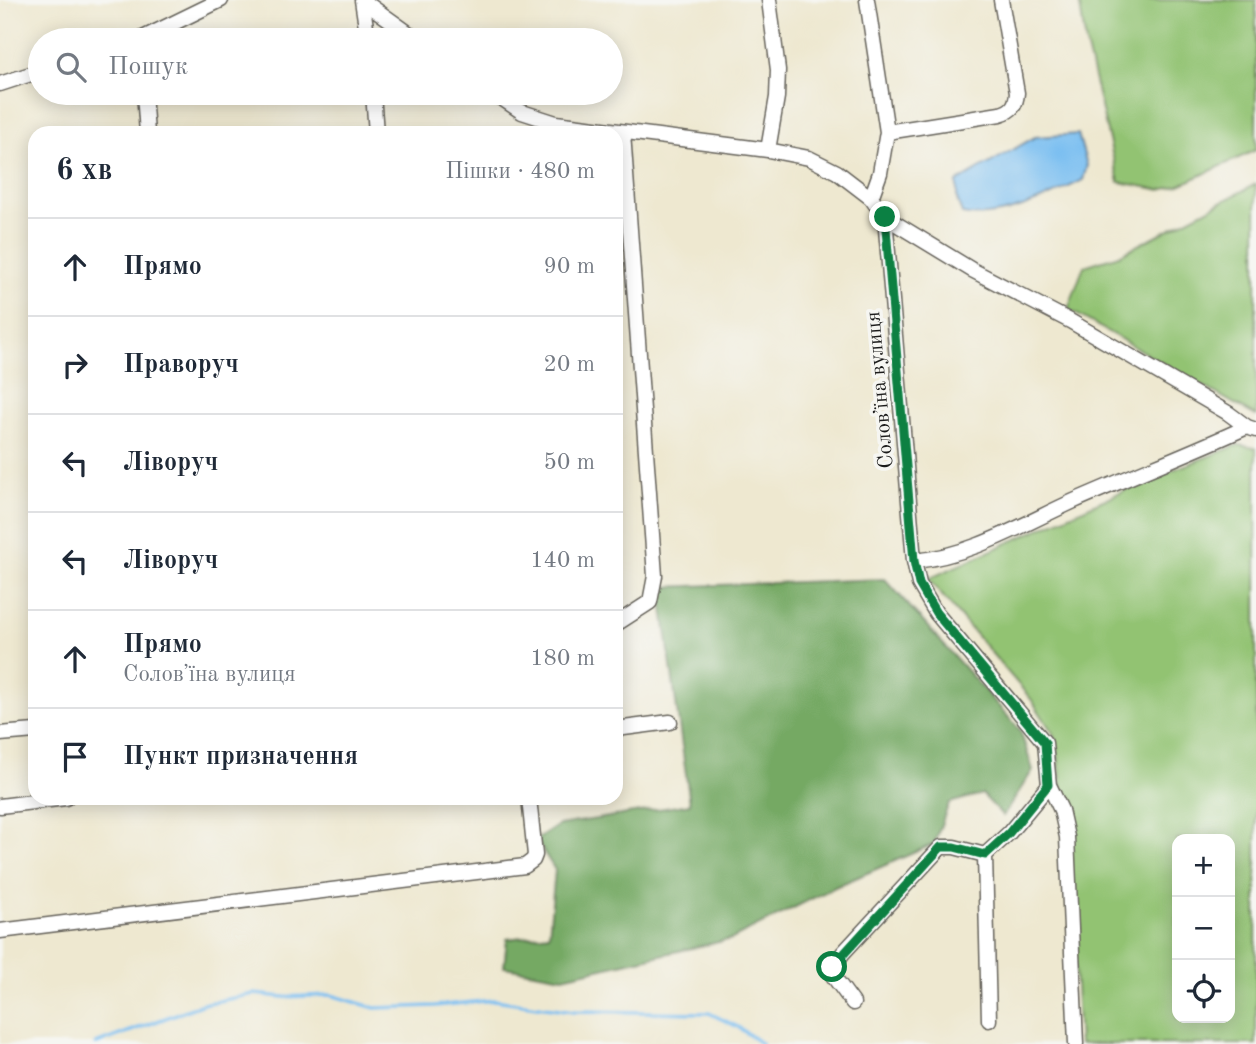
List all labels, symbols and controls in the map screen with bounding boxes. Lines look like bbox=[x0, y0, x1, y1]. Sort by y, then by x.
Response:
search box bbox=[28, 28, 623, 105]
icon: search bbox=[52, 48, 90, 86]
text: Пошук bbox=[108, 54, 188, 80]
text: 6 хв bbox=[56, 156, 112, 186]
text: Пішки · 480 m bbox=[445, 160, 595, 183]
route end bbox=[869, 201, 900, 232]
icon: ahead bbox=[56, 248, 94, 286]
text: Прямо bbox=[123, 254, 202, 280]
text: 90 m bbox=[544, 255, 595, 278]
street label: Соловʼїна вулиця bbox=[863, 310, 898, 469]
icon: right bbox=[56, 346, 94, 384]
text: Праворуч bbox=[123, 352, 239, 378]
text: 20 m bbox=[544, 353, 595, 376]
icon: left bbox=[56, 444, 94, 482]
text: Ліворуч bbox=[123, 450, 218, 476]
text: 50 m bbox=[544, 451, 595, 474]
icon: left bbox=[56, 542, 94, 580]
text: Ліворуч bbox=[123, 548, 218, 574]
text: 140 m bbox=[530, 549, 595, 572]
text: Прямо bbox=[123, 632, 202, 658]
icon: ahead bbox=[56, 640, 94, 678]
text: 180 m bbox=[530, 647, 595, 670]
text: Соловʼїна вулиця bbox=[123, 663, 296, 686]
icon: arrive bbox=[56, 738, 94, 776]
text: Пункт призначення bbox=[123, 744, 358, 770]
map controls bbox=[1172, 834, 1235, 1023]
button: + bbox=[1172, 834, 1235, 897]
button: − bbox=[1172, 897, 1235, 960]
route start bbox=[816, 951, 847, 982]
button: locate bbox=[1172, 960, 1235, 1023]

